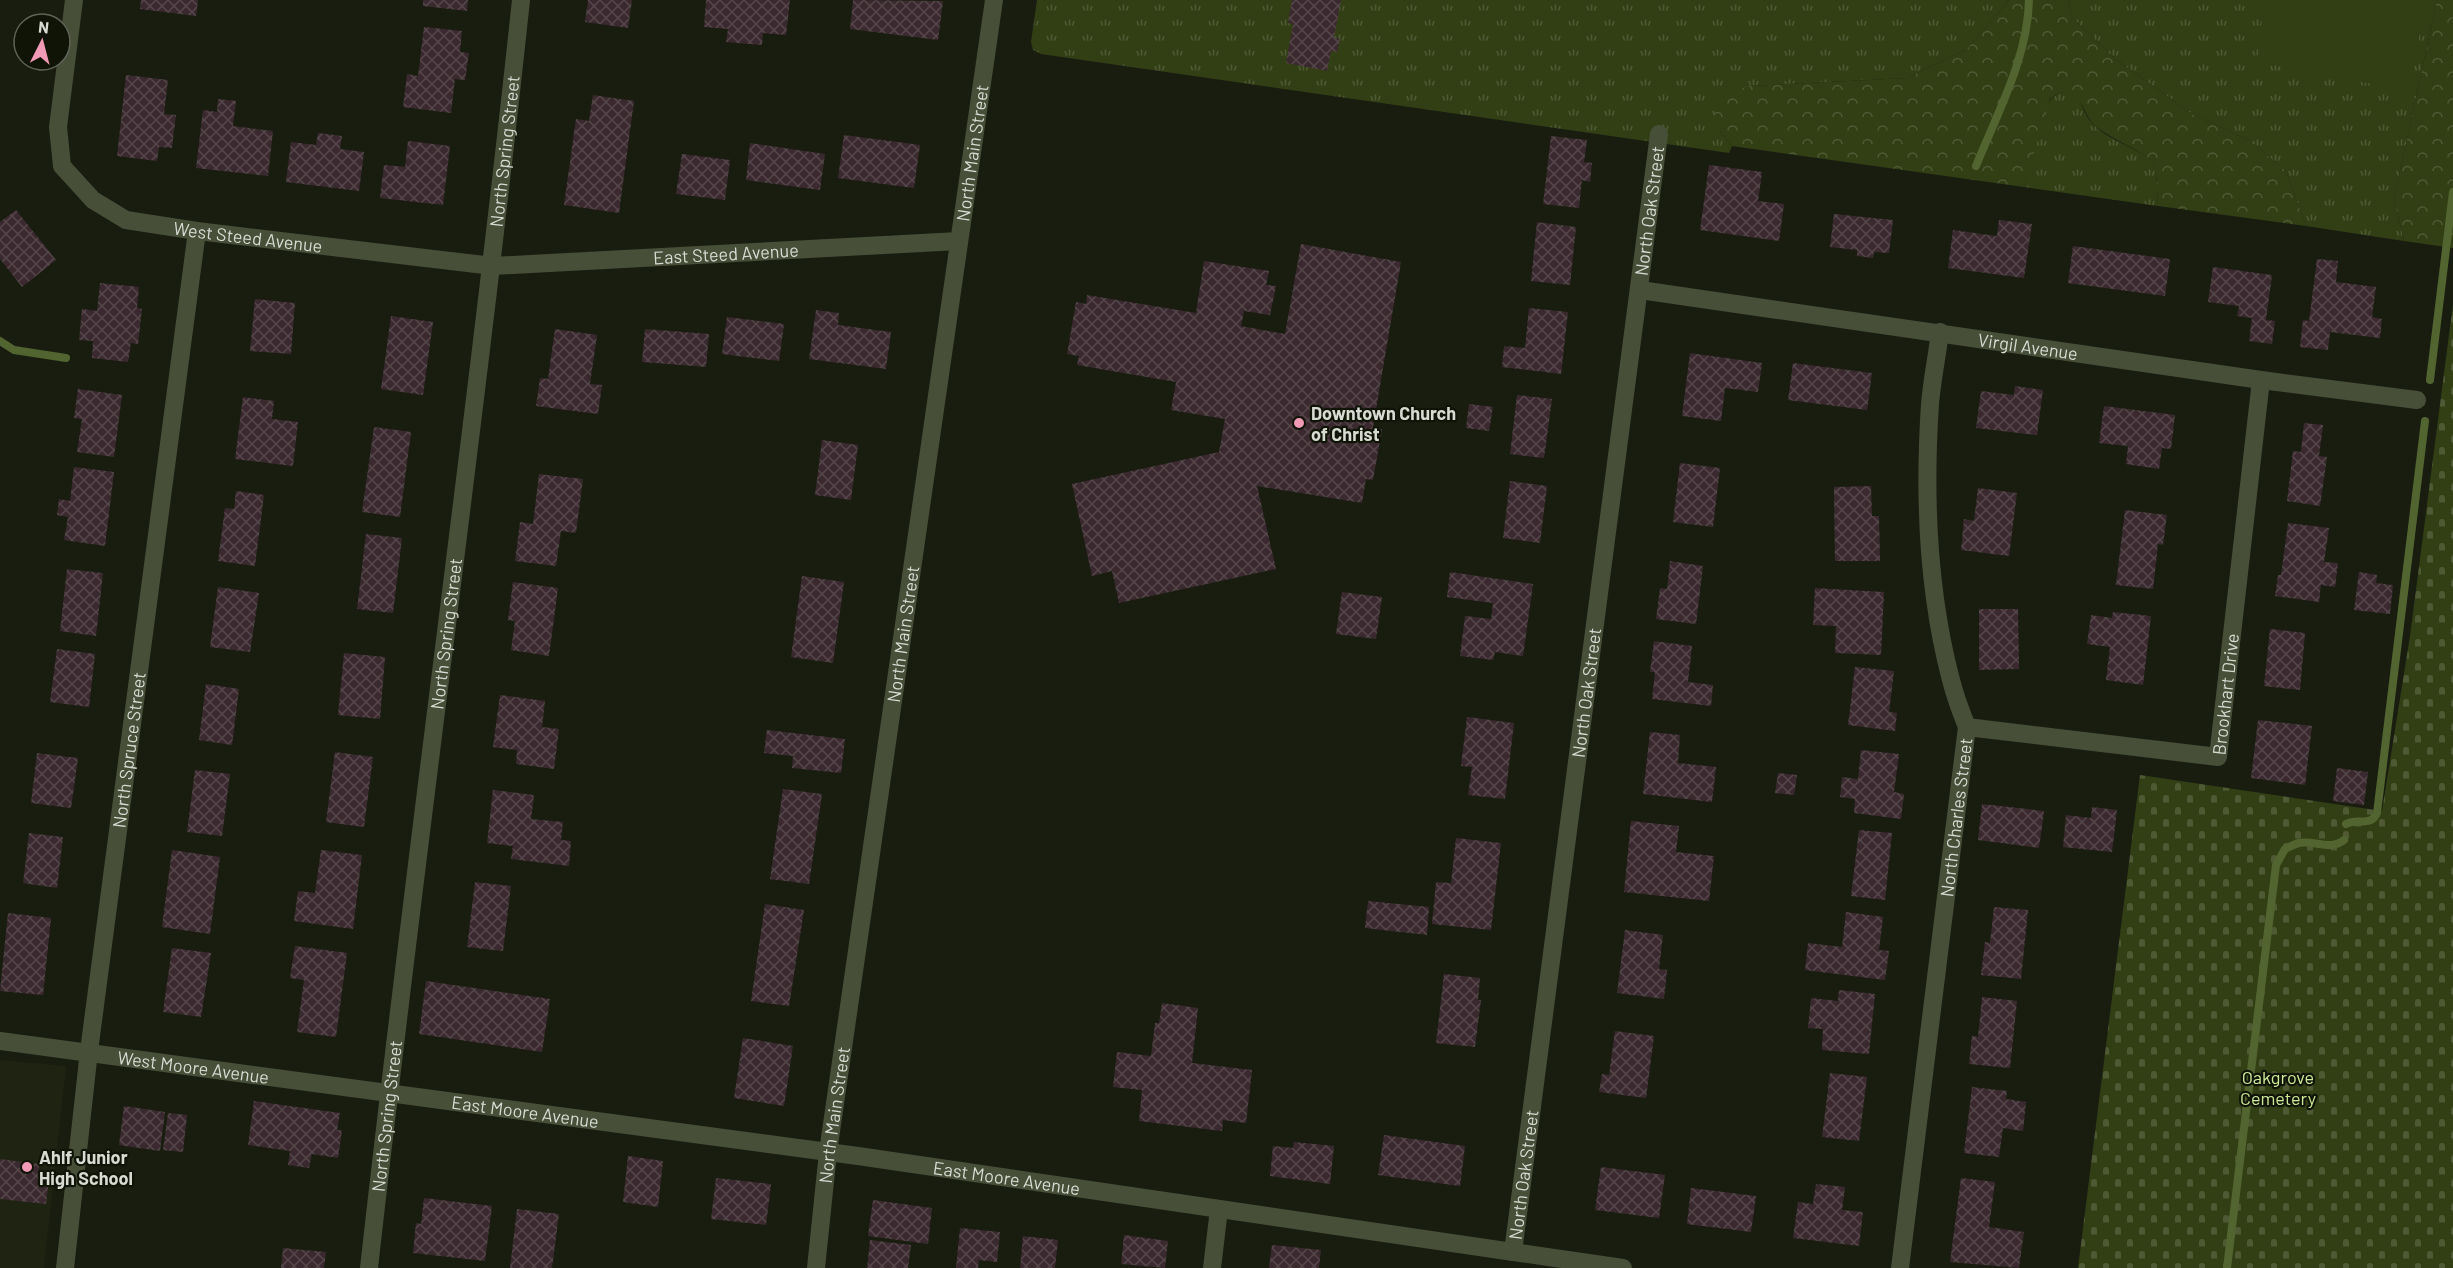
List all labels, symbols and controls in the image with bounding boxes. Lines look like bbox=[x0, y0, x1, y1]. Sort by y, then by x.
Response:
north arrow bbox=[12, 12, 72, 72]
text: N bbox=[37, 17, 50, 37]
street label: North Spring Street bbox=[485, 74, 524, 228]
street label: North Main Street bbox=[951, 83, 993, 223]
street label: North Oak Street bbox=[1630, 145, 1668, 277]
street label: West Steed Avenue bbox=[172, 217, 324, 257]
street label: East Steed Avenue bbox=[653, 239, 799, 268]
street label: Virgil Avenue bbox=[1976, 328, 2079, 364]
place label: Downtown Church of Christ bbox=[1311, 402, 1456, 445]
marker: Downtown Church of Christ bbox=[1292, 416, 1306, 430]
street label: North Spring Street bbox=[425, 557, 466, 711]
street label: North Main Street bbox=[882, 564, 923, 704]
street label: North Oak Street bbox=[1567, 626, 1605, 759]
street label: Brookhart Drive bbox=[2207, 632, 2243, 756]
street label: North Spruce Street bbox=[107, 671, 150, 829]
street label: North Charles Street bbox=[1935, 737, 1977, 898]
street label: North Spring Street bbox=[367, 1039, 406, 1193]
street label: North Main Street bbox=[814, 1045, 854, 1185]
street label: West Moore Avenue bbox=[116, 1046, 270, 1088]
park label: Oakgrove Cemetery bbox=[2240, 1066, 2316, 1109]
street label: East Moore Avenue bbox=[450, 1091, 600, 1132]
street label: North Oak Street bbox=[1504, 1108, 1542, 1241]
place label: Ahlf Junior High School bbox=[39, 1146, 133, 1189]
street label: East Moore Avenue bbox=[932, 1156, 1082, 1199]
marker: Ahlf Junior High School bbox=[20, 1160, 34, 1174]

